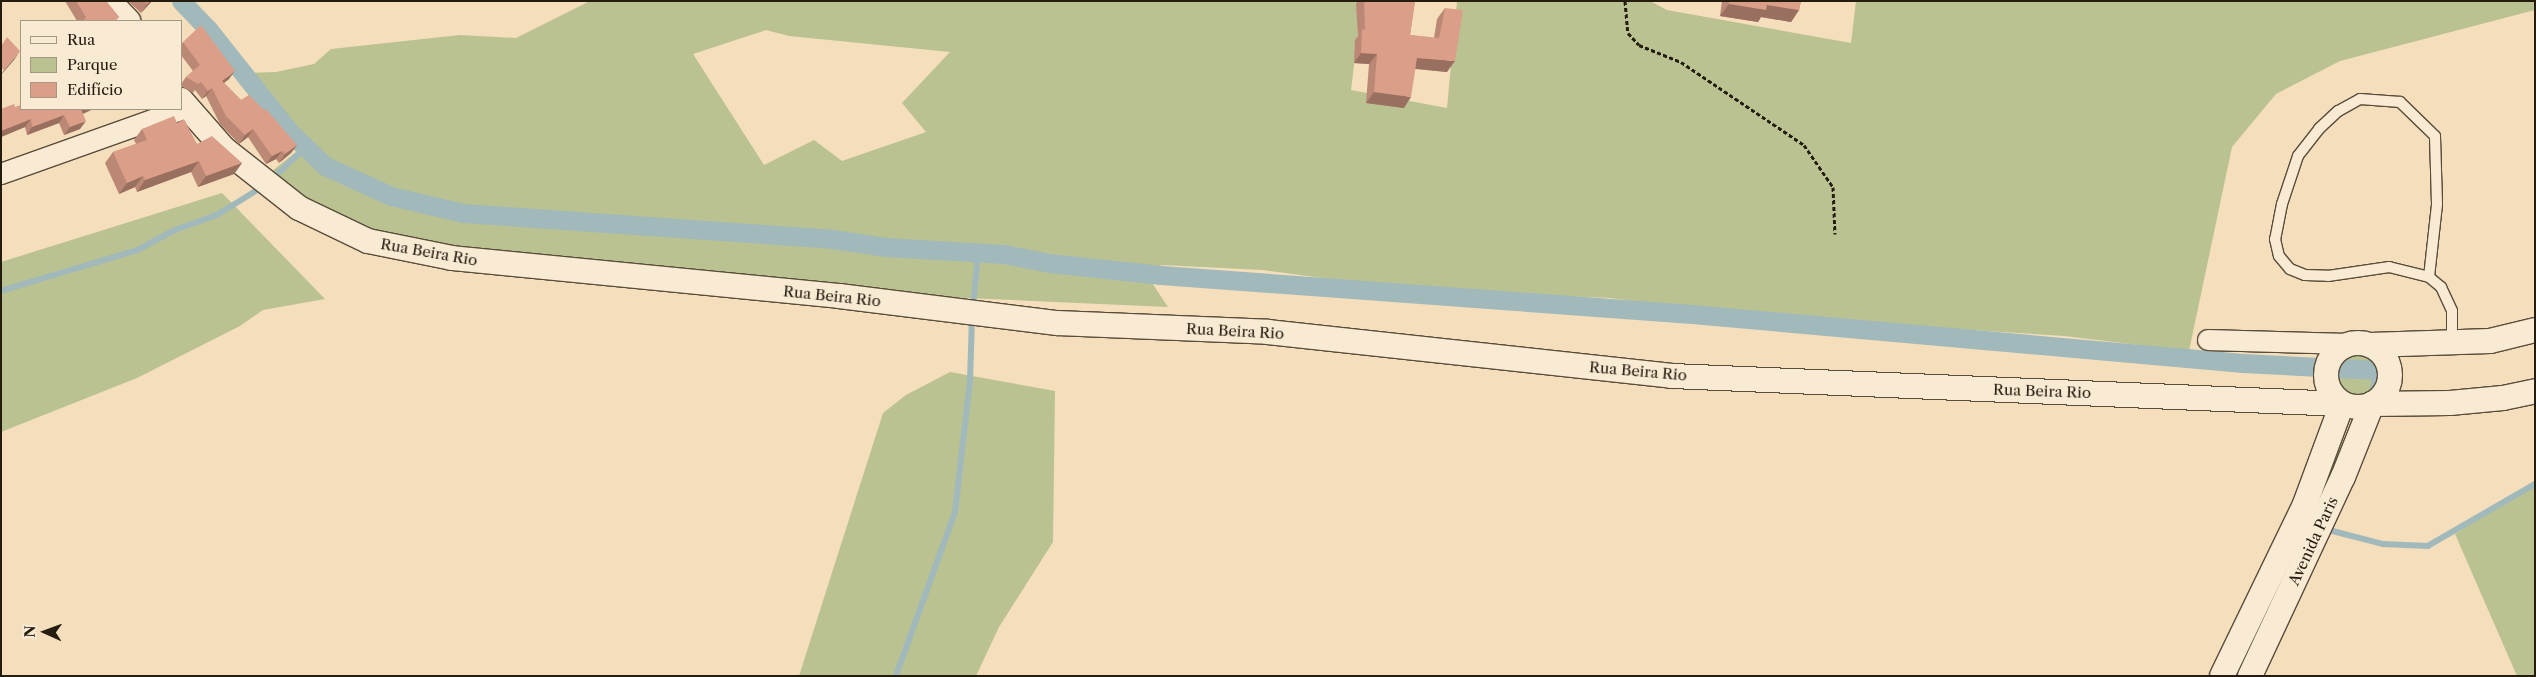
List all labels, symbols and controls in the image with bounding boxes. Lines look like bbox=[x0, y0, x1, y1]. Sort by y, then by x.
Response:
legend bbox=[20, 20, 182, 110]
text: Rua bbox=[67, 30, 95, 49]
text: Parque bbox=[67, 55, 117, 74]
text: Edifício bbox=[67, 80, 123, 99]
street label: Rua Beira Rio bbox=[379, 235, 479, 269]
street label: Rua Beira Rio bbox=[782, 282, 882, 310]
street label: Rua Beira Rio bbox=[1185, 319, 1285, 343]
street label: Rua Beira Rio bbox=[1588, 358, 1688, 384]
street label: Rua Beira Rio bbox=[1992, 380, 2092, 402]
street label: Avenida Paris bbox=[2284, 494, 2342, 588]
north arrow bbox=[20, 607, 70, 657]
text: N bbox=[21, 625, 39, 638]

